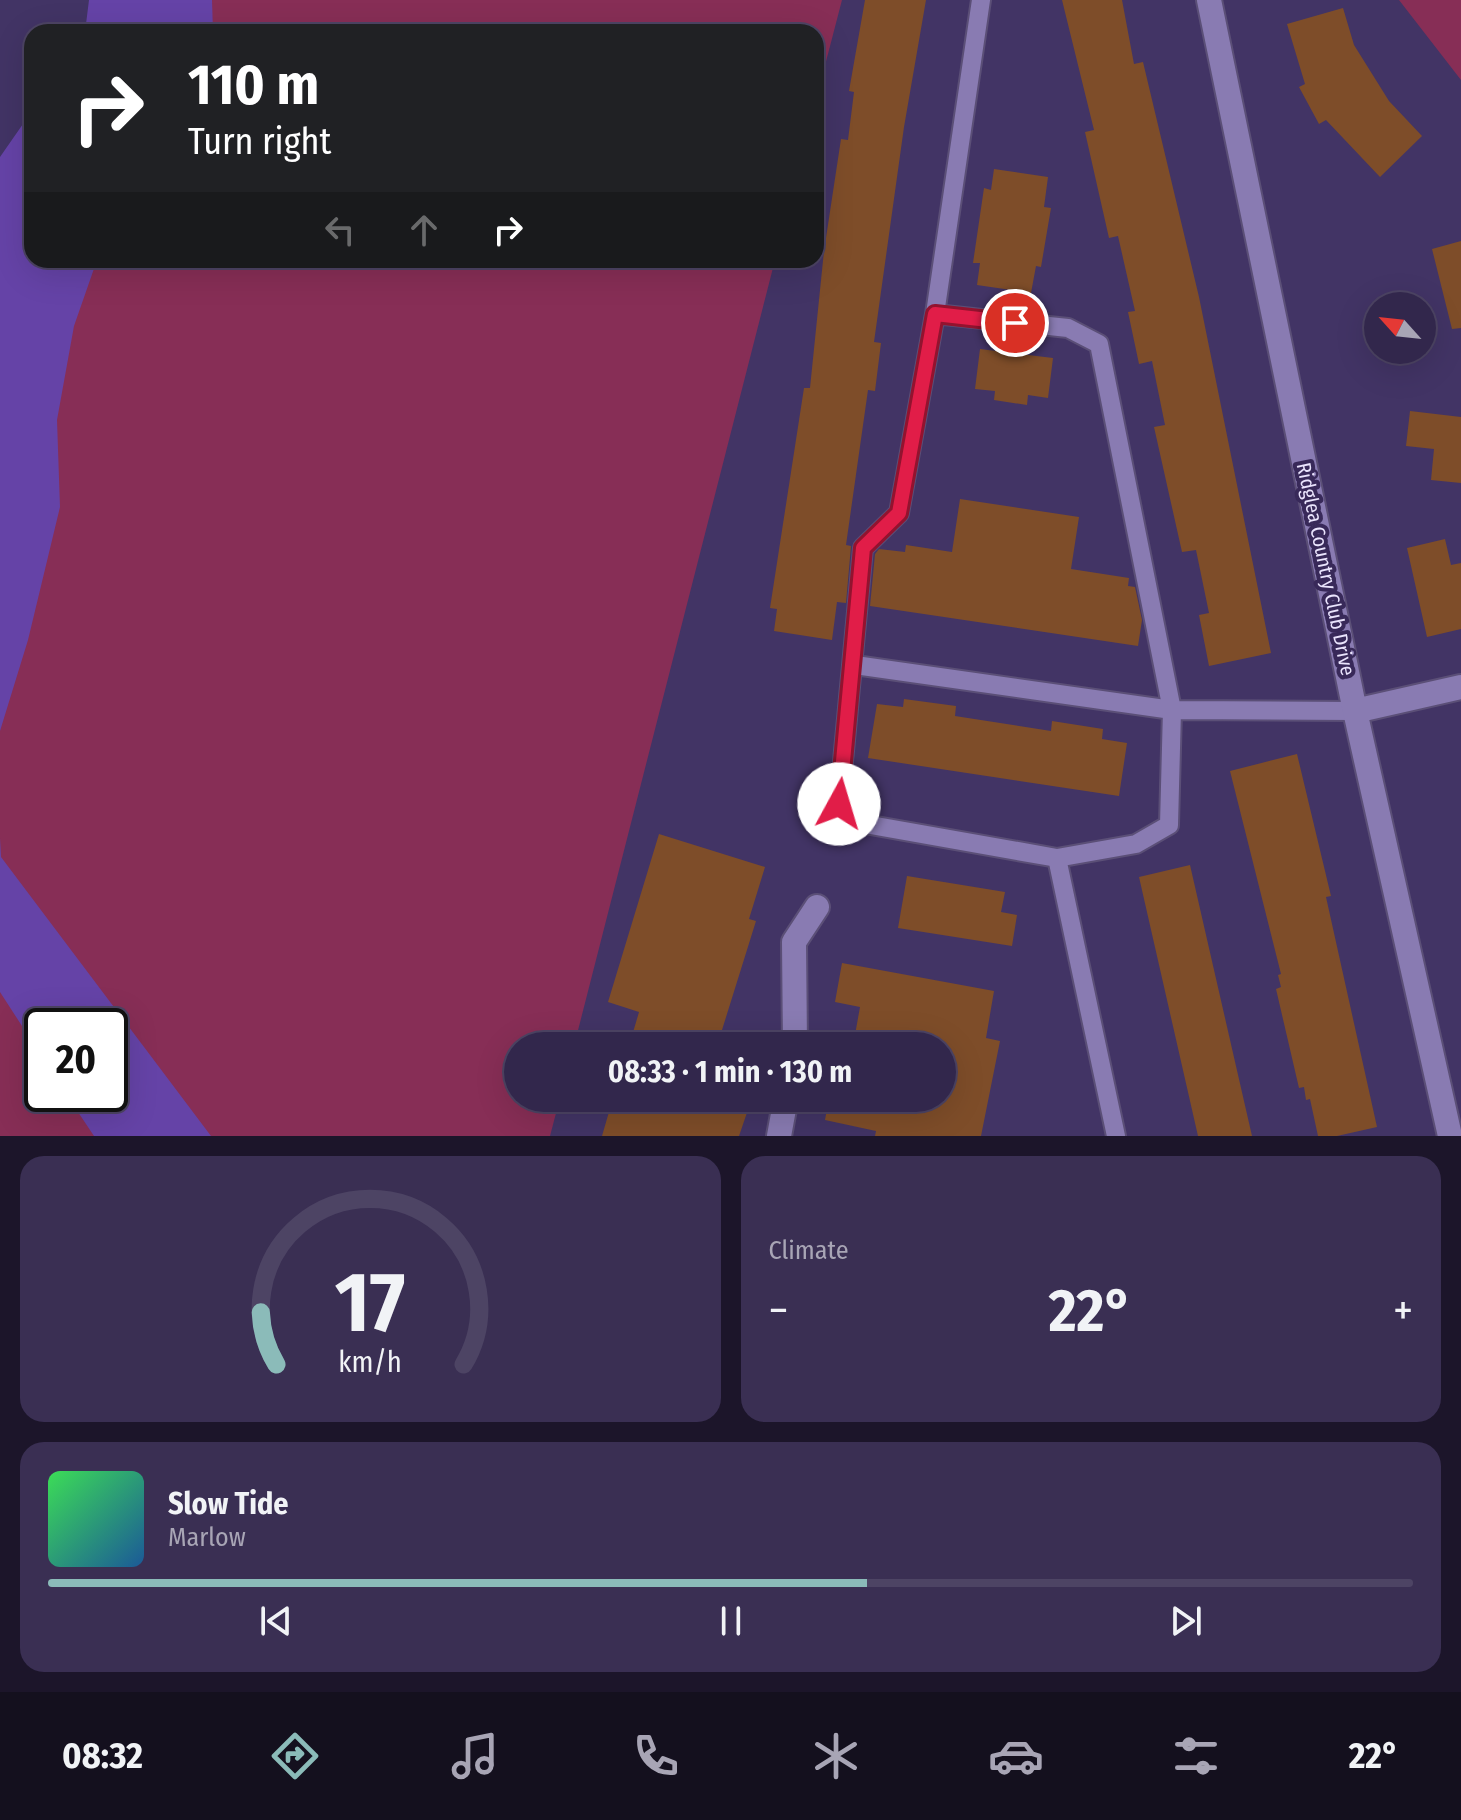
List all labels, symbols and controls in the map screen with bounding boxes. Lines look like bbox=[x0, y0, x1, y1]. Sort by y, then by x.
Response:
text: 110 m bbox=[188, 52, 319, 119]
icon: right bbox=[56, 56, 160, 160]
text: Turn right bbox=[188, 120, 331, 164]
icon: left bbox=[318, 208, 362, 252]
icon: ahead bbox=[402, 208, 446, 252]
icon: right bbox=[486, 208, 530, 252]
pin bbox=[981, 289, 1049, 357]
north arrow bbox=[1364, 292, 1436, 364]
map controls bbox=[1364, 292, 1436, 364]
icon: arrive bbox=[993, 301, 1037, 345]
street label: Ridglea Country Club Drive bbox=[1292, 460, 1360, 678]
position arrow bbox=[797, 762, 881, 846]
speed limit sign: 20 bbox=[24, 1008, 128, 1112]
text: 08:33 · 1 min · 130 m bbox=[608, 1054, 852, 1090]
text: Climate bbox=[769, 1235, 849, 1266]
text: 17 bbox=[335, 1253, 406, 1353]
text: 22° bbox=[1049, 1275, 1132, 1347]
text: − bbox=[769, 1284, 788, 1337]
text: + bbox=[1393, 1284, 1413, 1337]
text: km/h bbox=[338, 1345, 402, 1380]
text: Slow Tide bbox=[168, 1486, 289, 1522]
text: Marlow bbox=[168, 1522, 246, 1553]
icon: previous bbox=[254, 1599, 298, 1643]
icon: pause bbox=[709, 1599, 753, 1643]
icon: next bbox=[1164, 1599, 1208, 1643]
icon: directions bbox=[267, 1728, 323, 1784]
icon: music bbox=[447, 1728, 503, 1784]
icon: phone bbox=[628, 1728, 684, 1784]
icon: climate bbox=[808, 1728, 864, 1784]
icon: car bbox=[988, 1728, 1044, 1784]
icon: filters bbox=[1168, 1728, 1224, 1784]
text: 08:32 bbox=[62, 1734, 143, 1778]
text: 22° bbox=[1349, 1734, 1399, 1778]

